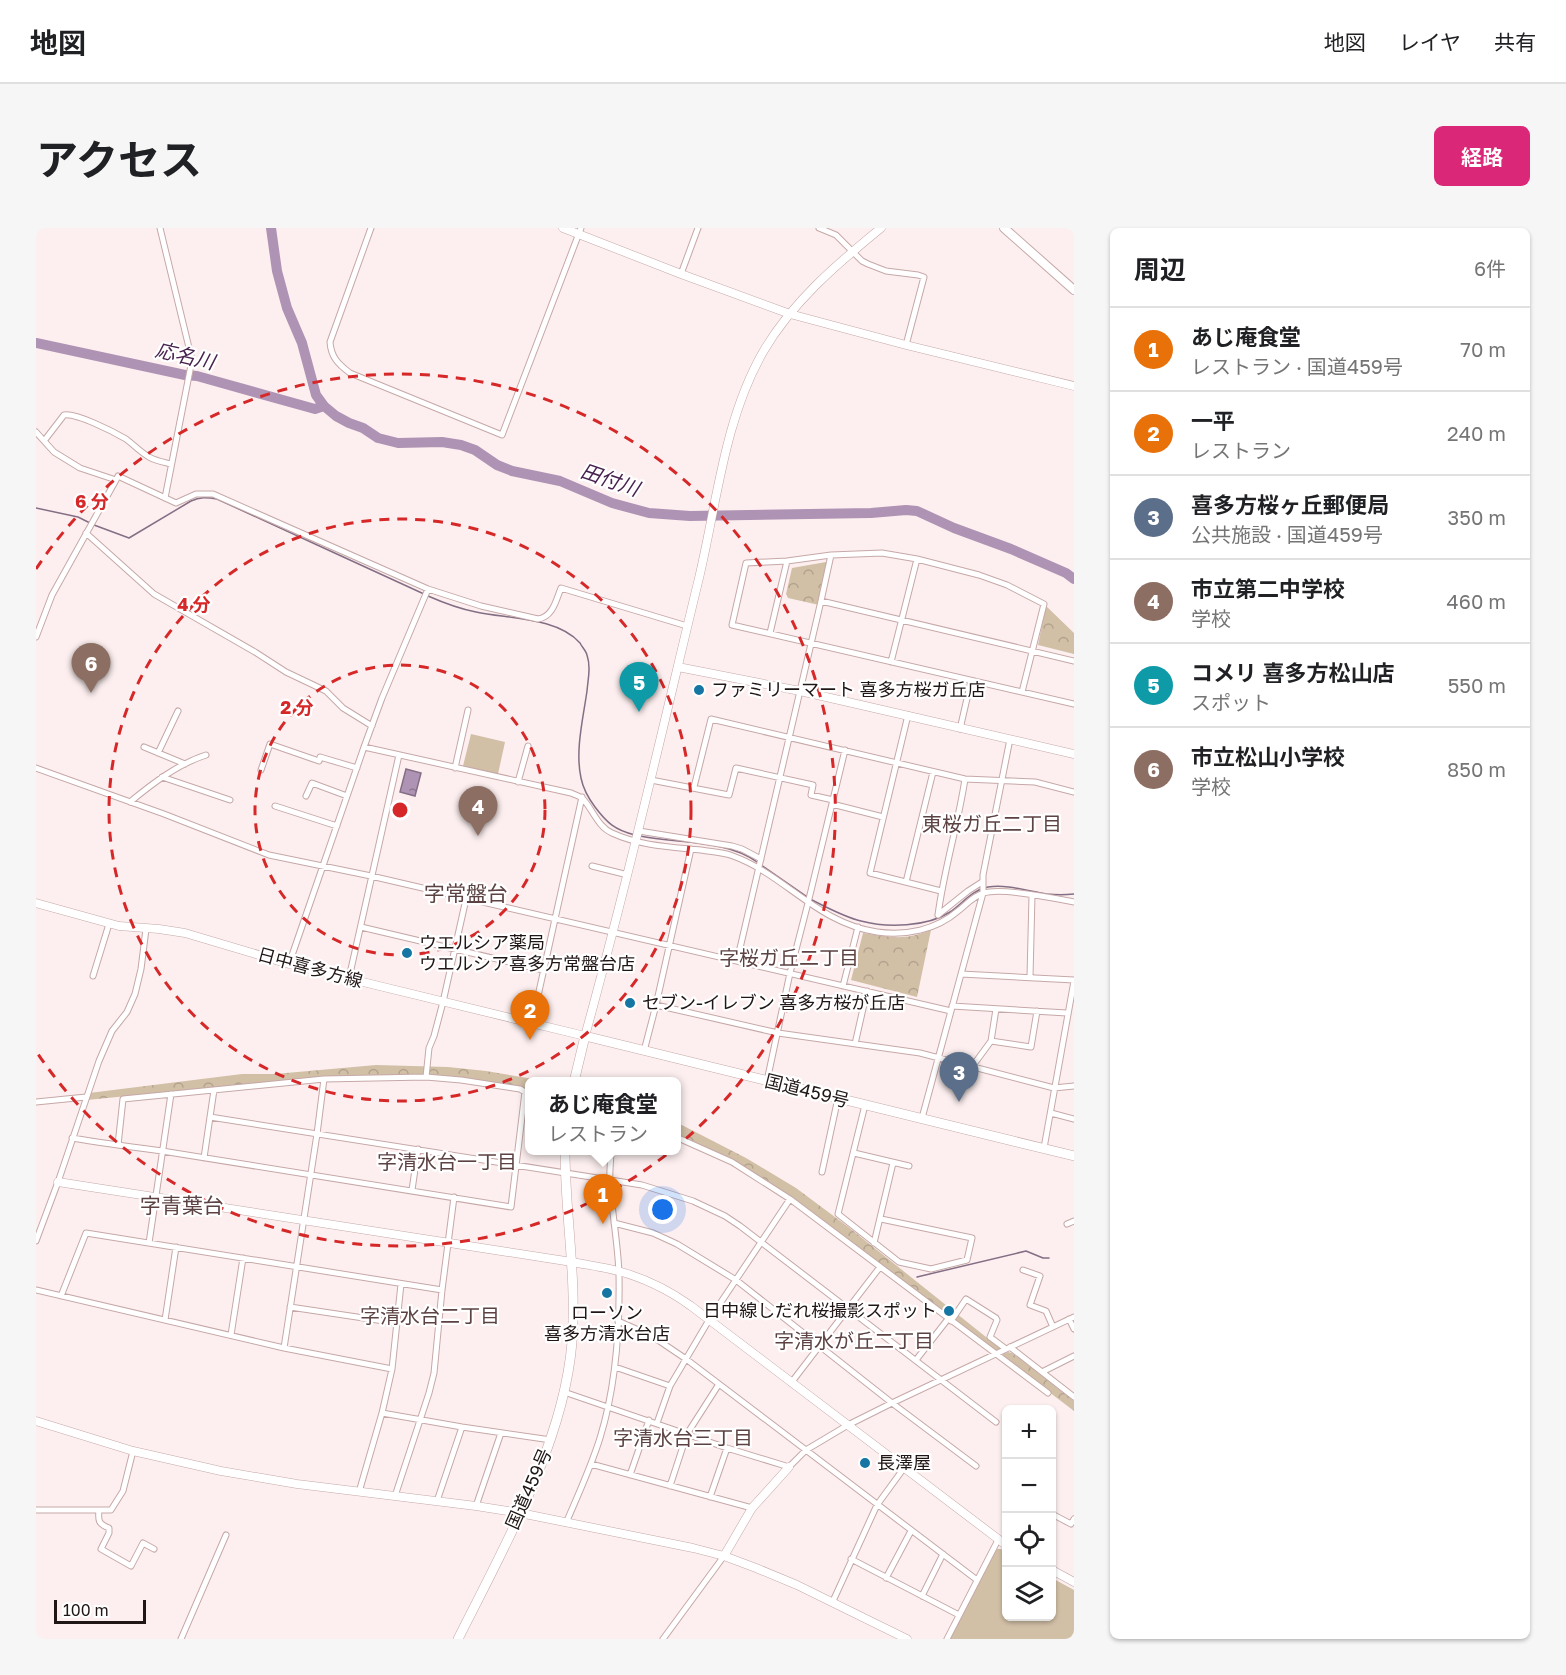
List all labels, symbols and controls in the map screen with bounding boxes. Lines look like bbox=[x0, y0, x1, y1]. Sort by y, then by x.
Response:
text: 地図 bbox=[30, 26, 86, 59]
text: 地図 bbox=[1324, 29, 1366, 55]
text: レイヤ bbox=[1399, 29, 1461, 55]
text: 共有 bbox=[1494, 29, 1536, 55]
button: 経路 bbox=[1434, 126, 1530, 186]
text: アクセス bbox=[36, 134, 202, 184]
text: 周辺 bbox=[1134, 254, 1186, 285]
text: 6件 bbox=[1474, 256, 1506, 280]
text: あじ庵食堂 bbox=[1191, 323, 1301, 350]
water label: 応名川 bbox=[153, 337, 219, 374]
text: 1 bbox=[1148, 337, 1159, 361]
text: 70 m bbox=[1460, 337, 1506, 361]
text: レストラン · 国道459号 bbox=[1191, 354, 1403, 378]
text: 一平 bbox=[1191, 407, 1235, 434]
text: 2 bbox=[1147, 421, 1160, 445]
text: 240 m bbox=[1447, 421, 1506, 445]
text: レストラン bbox=[1191, 438, 1291, 462]
water label: 田付川 bbox=[578, 458, 644, 501]
text: 6 分 bbox=[75, 490, 109, 512]
text: 喜多方桜ヶ丘郵便局 bbox=[1191, 491, 1389, 518]
text: 3 bbox=[1147, 505, 1160, 529]
text: 350 m bbox=[1448, 505, 1506, 529]
text: 公共施設 · 国道459号 bbox=[1191, 522, 1383, 546]
text: 市立第二中学校 bbox=[1191, 575, 1345, 602]
text: 4 bbox=[1147, 589, 1160, 613]
text: 460 m bbox=[1447, 589, 1506, 613]
text: 4 分 bbox=[177, 593, 211, 615]
text: 学校 bbox=[1191, 606, 1231, 630]
pin: 6 bbox=[72, 644, 110, 693]
text: コメリ 喜多方松山店 bbox=[1191, 659, 1395, 686]
pin: 5 bbox=[620, 662, 658, 712]
text: 5 bbox=[1147, 673, 1160, 697]
text: 550 m bbox=[1448, 673, 1506, 697]
place label: ファミリーマート 喜多方桜ガ丘店 bbox=[711, 678, 986, 700]
marker: ファミリーマート 喜多方桜ガ丘店 bbox=[692, 683, 706, 697]
text: スポット bbox=[1191, 690, 1271, 714]
text: 2 分 bbox=[280, 696, 314, 718]
text: 市立松山小学校 bbox=[1191, 743, 1345, 770]
text: 6 bbox=[1147, 757, 1160, 781]
text: 850 m bbox=[1447, 757, 1506, 781]
text: 学校 bbox=[1191, 774, 1231, 798]
pin: 4 bbox=[458, 786, 498, 836]
centre of rings bbox=[390, 800, 410, 820]
district label: 東桜ガ丘二丁目 bbox=[922, 811, 1062, 835]
district label: 字常盤台 bbox=[424, 880, 508, 906]
place label: ウエルシア薬局 ウエルシア喜多方常盤台店 bbox=[419, 931, 635, 974]
street label: 日中喜多方線 bbox=[255, 942, 365, 992]
district label: 字桜ガ丘二丁目 bbox=[719, 945, 859, 969]
marker: ウエルシア薬局 ウエルシア喜多方常盤台店 bbox=[400, 946, 414, 960]
pin: 2 bbox=[510, 990, 550, 1040]
place label: セブン-イレブン 喜多方桜が丘店 bbox=[642, 991, 905, 1013]
marker: セブン-イレブン 喜多方桜が丘店 bbox=[623, 996, 637, 1010]
pin: 3 bbox=[940, 1052, 978, 1102]
street label: 国道459号 bbox=[763, 1069, 852, 1111]
popup bbox=[525, 1077, 681, 1155]
text: あじ庵食堂 bbox=[548, 1090, 658, 1117]
text: レストラン bbox=[548, 1121, 648, 1145]
district label: 字清水台一丁目 bbox=[377, 1149, 517, 1173]
pin: 1 bbox=[584, 1174, 622, 1224]
district label: 字青葉台 bbox=[140, 1192, 224, 1218]
your location bbox=[648, 1195, 677, 1224]
marker: ローソン 喜多方清水台店 bbox=[600, 1286, 614, 1300]
place label: 日中線しだれ桜撮影スポット bbox=[703, 1299, 937, 1321]
place label: ローソン 喜多方清水台店 bbox=[544, 1301, 670, 1344]
district label: 字清水台二丁目 bbox=[360, 1303, 500, 1327]
marker: 日中線しだれ桜撮影スポット bbox=[942, 1304, 956, 1318]
district label: 字清水が丘二丁目 bbox=[774, 1328, 934, 1352]
map controls bbox=[1002, 1405, 1056, 1621]
button: + bbox=[1002, 1405, 1056, 1459]
district label: 字清水台三丁目 bbox=[613, 1425, 753, 1449]
street label: 国道459号 bbox=[500, 1445, 556, 1532]
place label: 長澤屋 bbox=[877, 1451, 931, 1473]
marker: 長澤屋 bbox=[858, 1456, 872, 1470]
button: − bbox=[1002, 1459, 1056, 1513]
button: locate bbox=[1002, 1513, 1056, 1567]
button: layers bbox=[1002, 1567, 1056, 1621]
scale bar bbox=[54, 1597, 146, 1624]
text: 100 m bbox=[63, 1600, 109, 1620]

